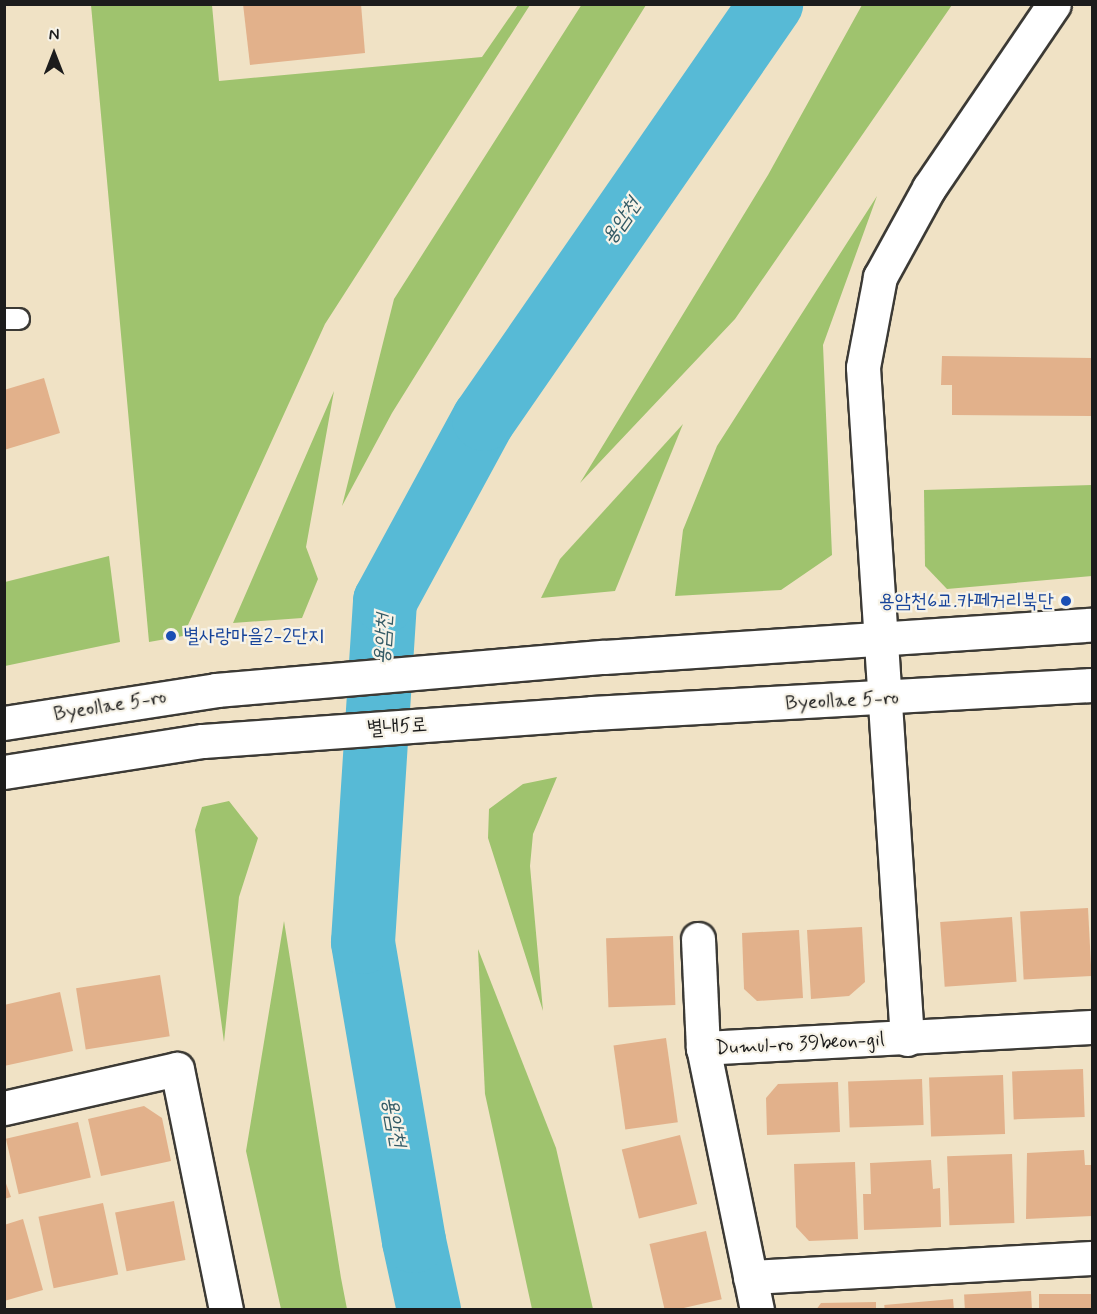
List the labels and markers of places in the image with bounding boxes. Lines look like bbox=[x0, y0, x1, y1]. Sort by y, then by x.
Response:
place label: 용암천6교.카페거리북단 bbox=[879, 589, 1054, 613]
marker: 용암천6교.카페거리북단 bbox=[1059, 594, 1073, 608]
place label: 별사랑마을2-2단지 bbox=[183, 624, 324, 648]
marker: 별사랑마을2-2단지 bbox=[164, 629, 178, 643]

